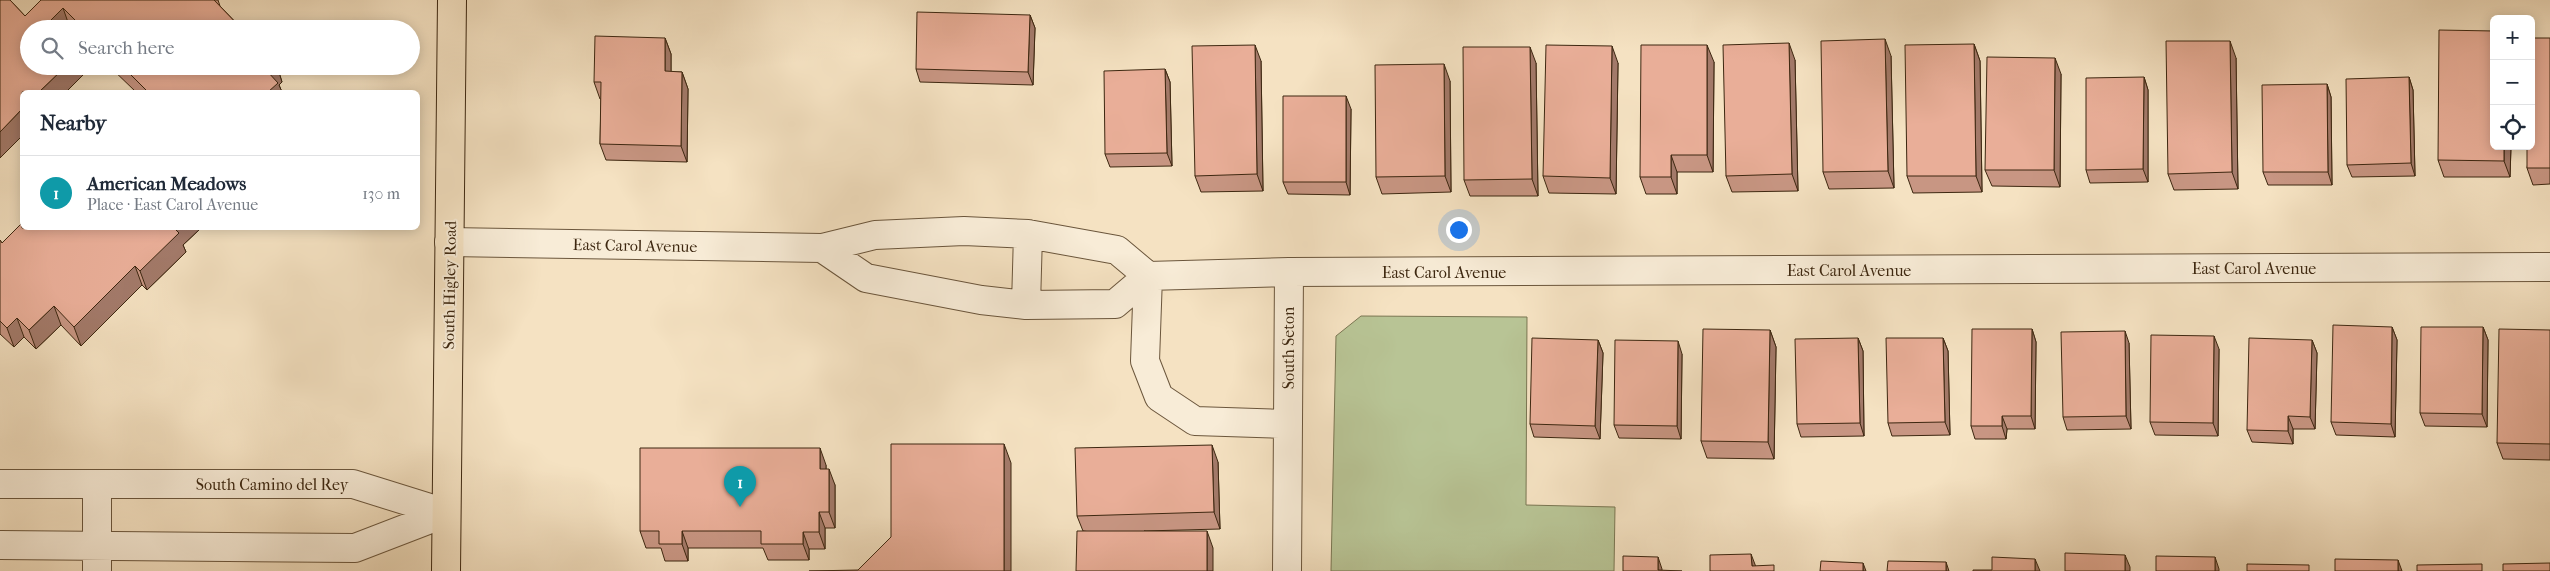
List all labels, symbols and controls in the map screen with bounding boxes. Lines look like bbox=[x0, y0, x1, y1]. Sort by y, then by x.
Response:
map controls bbox=[2490, 15, 2535, 150]
button: + bbox=[2490, 15, 2535, 60]
search box bbox=[20, 20, 420, 75]
icon: search bbox=[38, 34, 66, 62]
text: Search here bbox=[78, 37, 174, 59]
button: − bbox=[2490, 60, 2535, 105]
button: locate bbox=[2490, 105, 2535, 150]
text: Nearby bbox=[40, 111, 106, 135]
text: American Meadows bbox=[87, 173, 246, 195]
text: 1 bbox=[53, 184, 59, 203]
text: 130 m bbox=[362, 184, 400, 203]
text: Place · East Carol Avenue bbox=[87, 195, 258, 214]
your location bbox=[1446, 217, 1472, 243]
street label: South Higley Road bbox=[439, 220, 460, 350]
street label: East Carol Avenue bbox=[573, 235, 698, 256]
street label: East Carol Avenue bbox=[2192, 259, 2316, 278]
street label: East Carol Avenue bbox=[1787, 261, 1911, 280]
street label: East Carol Avenue bbox=[1382, 263, 1506, 282]
street label: South Seton bbox=[1279, 306, 1298, 389]
pin: 1 bbox=[724, 466, 756, 507]
street label: South Camino del Rey bbox=[196, 475, 349, 494]

